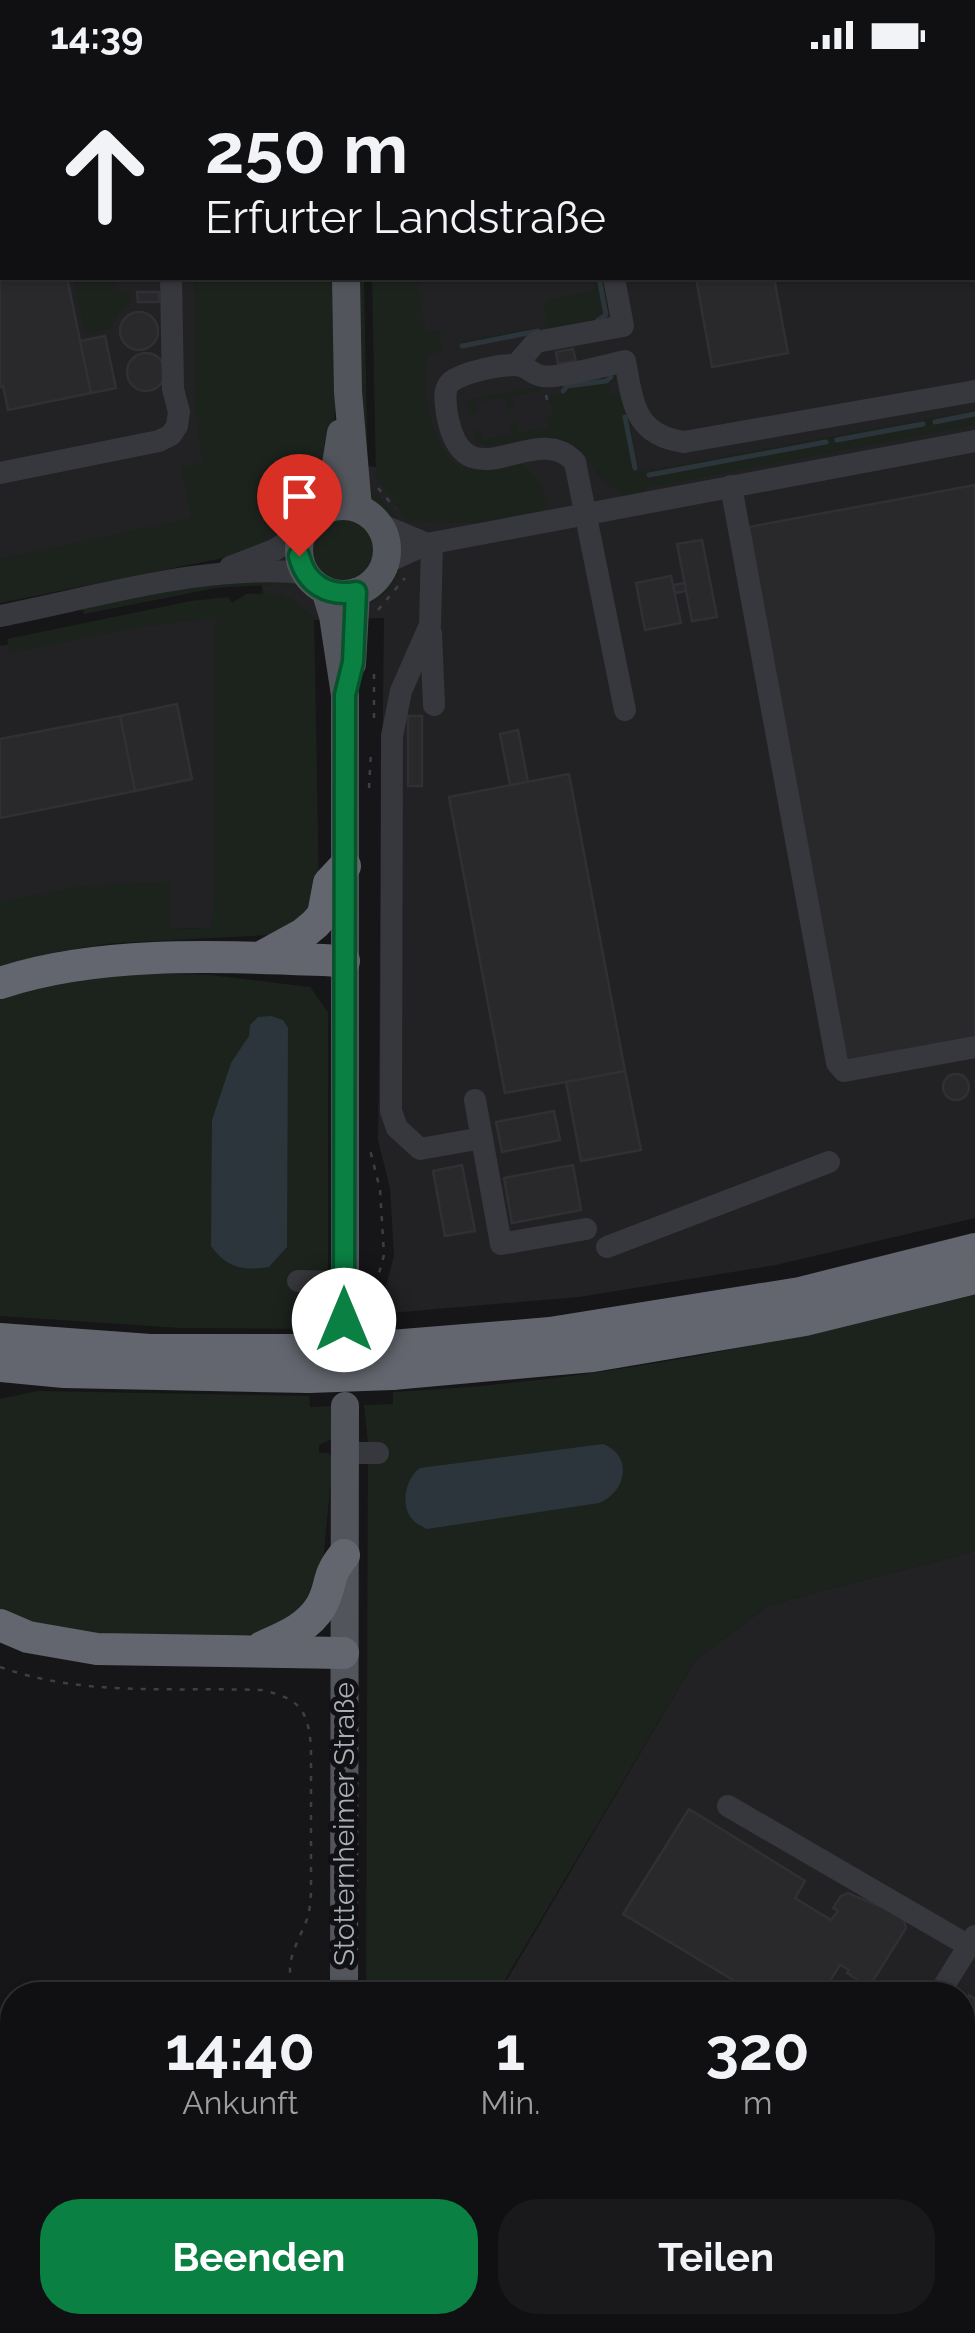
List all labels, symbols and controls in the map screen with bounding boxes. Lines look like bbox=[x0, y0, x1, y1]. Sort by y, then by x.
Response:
text: 14:39 bbox=[50, 13, 143, 58]
text: 250 m bbox=[205, 107, 408, 189]
icon: ahead bbox=[40, 110, 170, 240]
text: Erfurter Landstraße bbox=[205, 191, 606, 244]
pin bbox=[257, 454, 342, 557]
icon: arrive bbox=[272, 469, 327, 524]
position arrow bbox=[292, 1268, 396, 1372]
street label: Stotternheimer Straße bbox=[328, 1682, 361, 1966]
text: 14:40 bbox=[165, 2014, 315, 2084]
text: 1 bbox=[496, 2014, 525, 2084]
text: 320 bbox=[706, 2014, 810, 2084]
text: Ankunft bbox=[182, 2084, 298, 2121]
text: Min. bbox=[480, 2084, 540, 2121]
text: m bbox=[743, 2084, 772, 2121]
button: Beenden bbox=[40, 2199, 478, 2314]
button: Teilen bbox=[498, 2199, 935, 2314]

